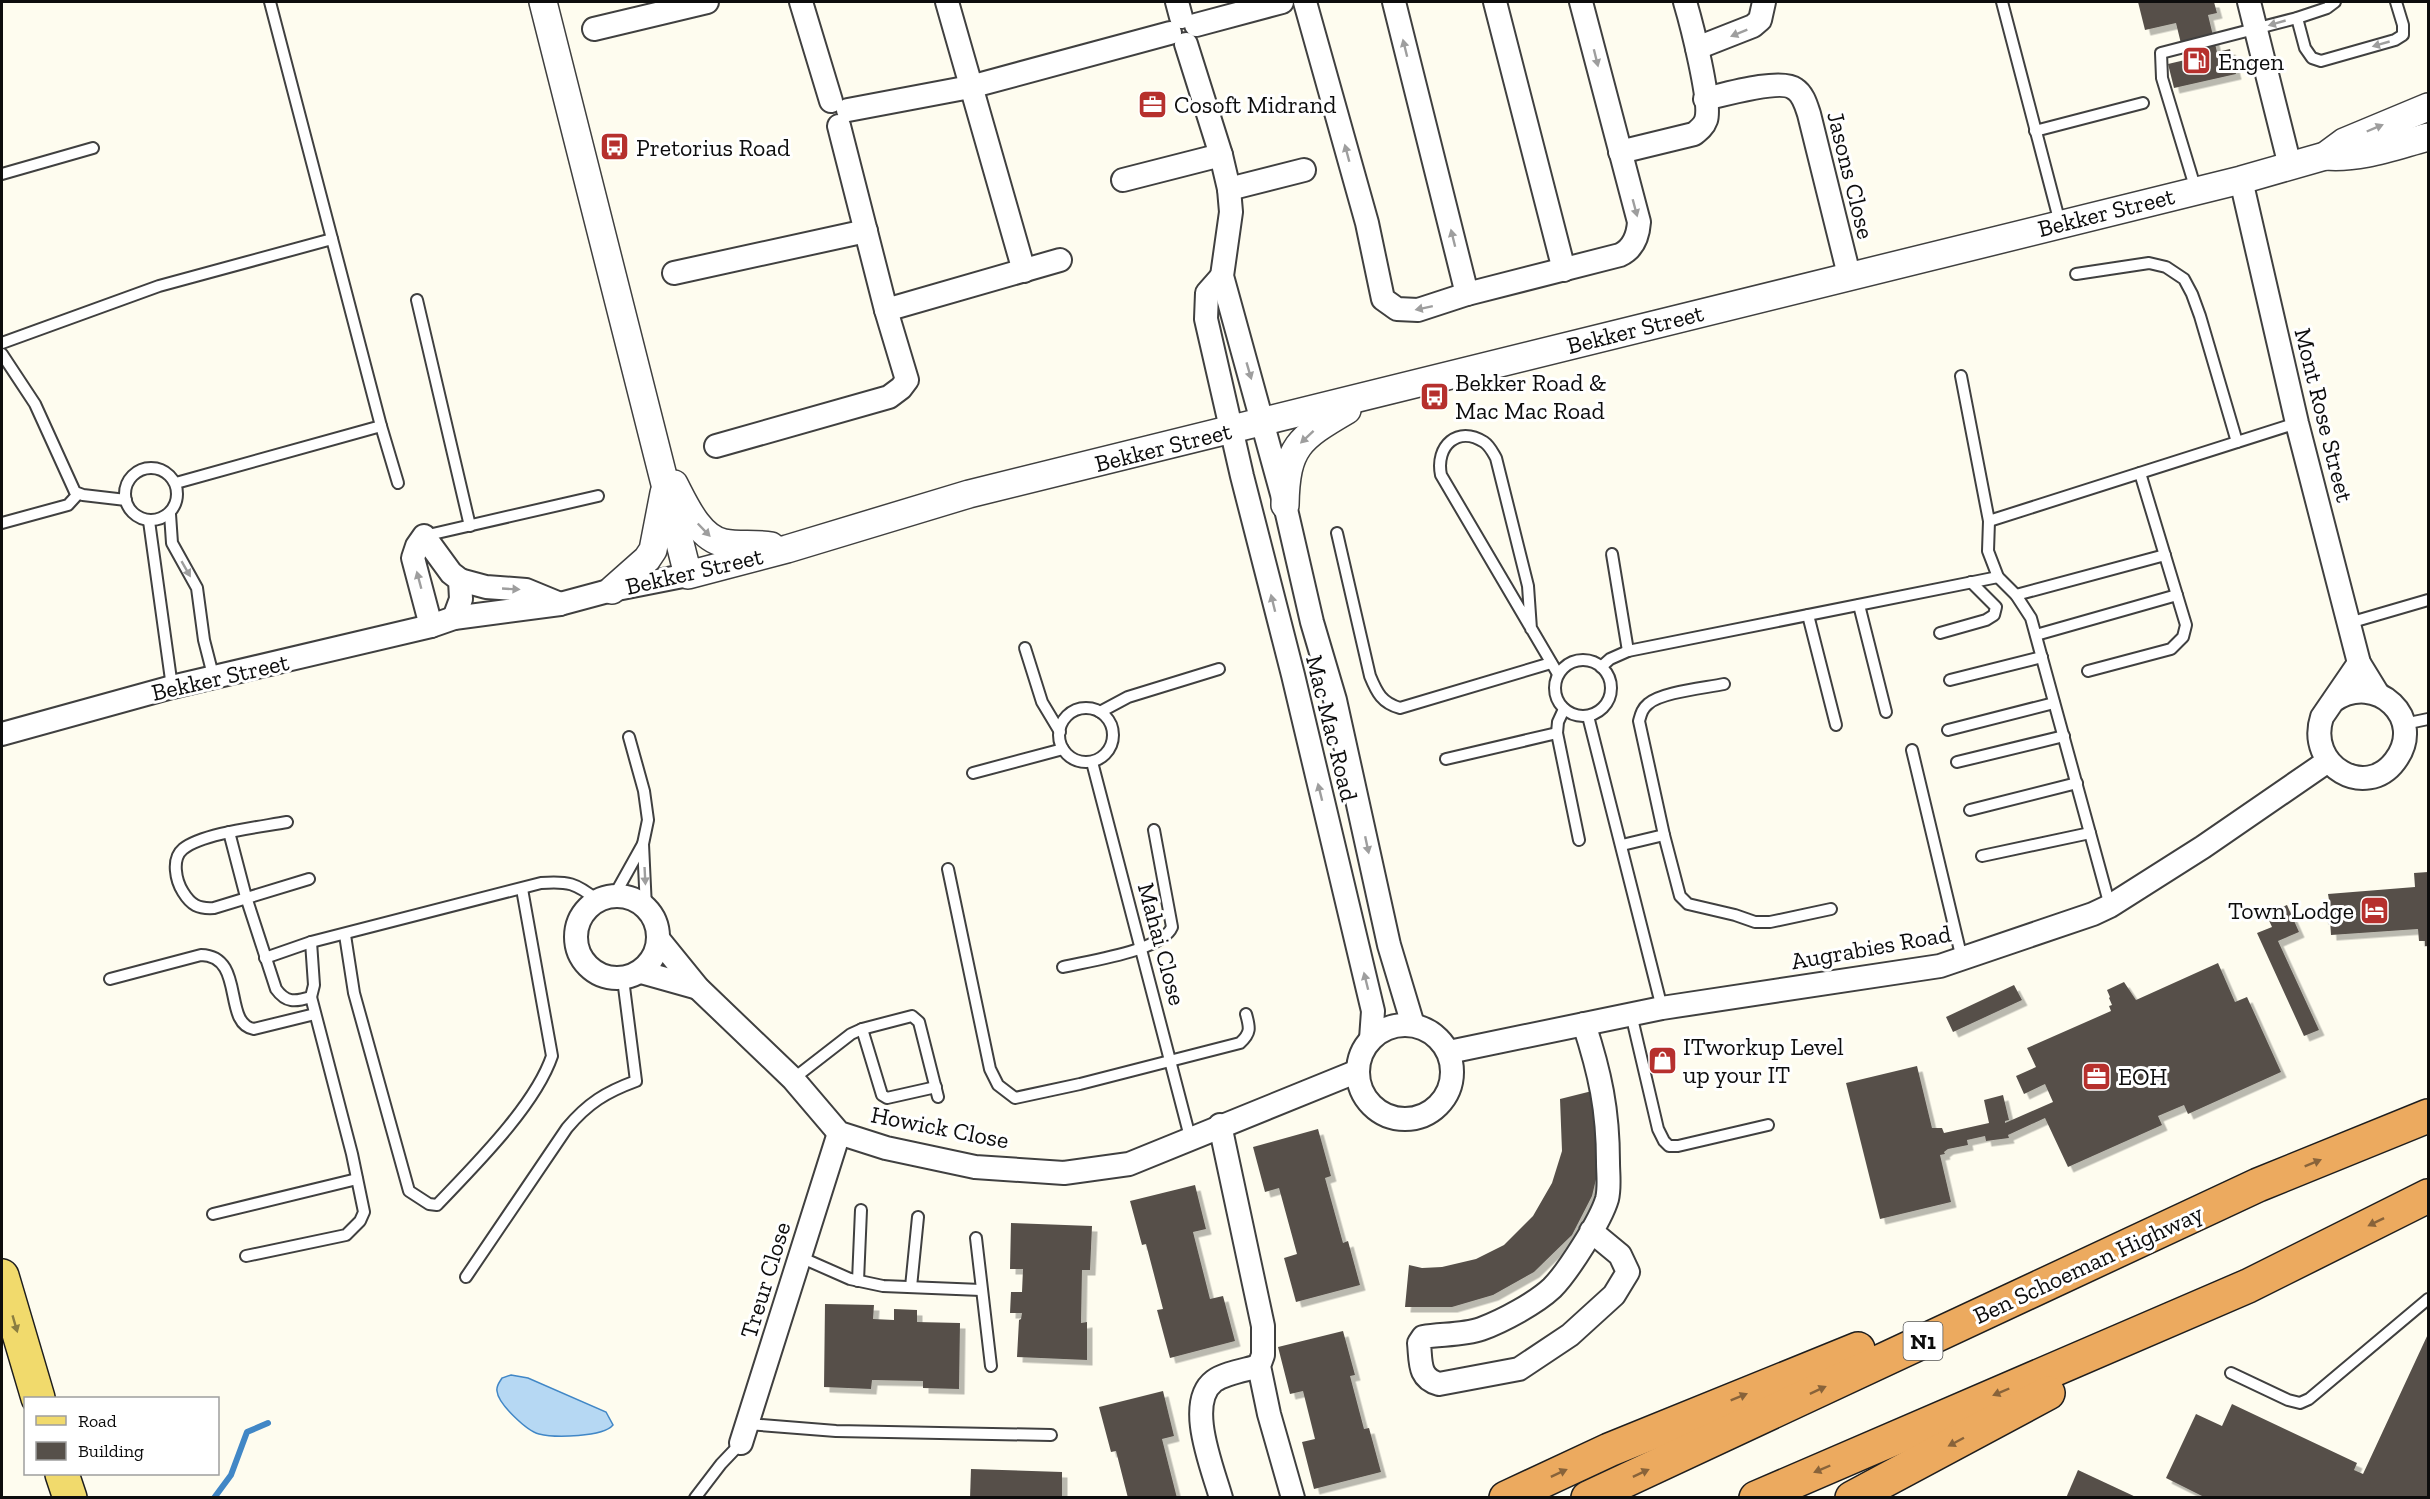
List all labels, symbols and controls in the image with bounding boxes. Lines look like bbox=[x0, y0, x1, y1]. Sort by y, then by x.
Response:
one-way arrow bbox=[2268, 19, 2286, 29]
one-way arrow bbox=[1729, 28, 1747, 38]
one-way arrow bbox=[1400, 39, 1410, 58]
one-way arrow bbox=[2372, 40, 2390, 49]
fuel station icon: Engen bbox=[2181, 45, 2213, 77]
place label: Engen bbox=[2218, 47, 2284, 76]
one-way arrow bbox=[1592, 49, 1601, 67]
office icon: Cosoft Midrand bbox=[1137, 88, 1169, 120]
place label: Cosoft Midrand bbox=[1174, 90, 1336, 119]
street label: Jasons Close bbox=[1821, 108, 1881, 242]
one-way arrow bbox=[2367, 123, 2385, 133]
bus stop icon: Pretorius Road bbox=[599, 131, 631, 163]
place label: Pretorius Road bbox=[636, 133, 790, 162]
one-way arrow bbox=[1342, 144, 1352, 163]
street label: Bekker Street bbox=[2035, 181, 2178, 243]
one-way arrow bbox=[1631, 199, 1641, 217]
one-way arrow bbox=[1447, 228, 1457, 247]
street label: Bekker Street bbox=[1564, 298, 1707, 360]
one-way arrow bbox=[1415, 303, 1433, 313]
street label: Mont Rose Street bbox=[2288, 325, 2360, 505]
one-way arrow bbox=[1245, 362, 1254, 380]
place label: Bekker Road & Mac Mac Road bbox=[1455, 368, 1606, 425]
bus stop icon: Bekker Road & Mac Mac Road bbox=[1418, 380, 1450, 412]
street label: Bekker Street bbox=[1092, 416, 1235, 478]
one-way arrow bbox=[1300, 430, 1315, 443]
one-way arrow bbox=[697, 523, 712, 537]
street label: Bekker Street bbox=[623, 541, 766, 601]
one-way arrow bbox=[181, 560, 191, 577]
one-way arrow bbox=[414, 571, 423, 589]
one-way arrow bbox=[502, 585, 521, 594]
one-way arrow bbox=[1268, 593, 1278, 612]
street label: Bekker Street bbox=[149, 647, 292, 707]
street label: Mac Mac Road bbox=[1300, 652, 1364, 804]
one-way arrow bbox=[1315, 783, 1325, 801]
one-way arrow bbox=[1363, 836, 1372, 855]
one-way arrow bbox=[640, 866, 649, 885]
street label: Mahai Close bbox=[1132, 880, 1192, 1008]
hotel icon: Town Lodge bbox=[2359, 894, 2391, 926]
place label: Town Lodge bbox=[2228, 896, 2354, 925]
street label: Augrabies Road bbox=[1789, 919, 1953, 975]
one-way arrow bbox=[1361, 972, 1371, 990]
place label: ITworkup Level up your IT bbox=[1683, 1032, 1844, 1089]
shop icon: ITworkup Level up your IT bbox=[1646, 1044, 1678, 1076]
office icon: EOH bbox=[2081, 1060, 2113, 1092]
place label: EOH bbox=[2118, 1062, 2167, 1091]
street label: Howick Close bbox=[869, 1099, 1011, 1155]
one-way arrow bbox=[2304, 1158, 2322, 1168]
street label: Ben Schoeman Highway bbox=[1969, 1198, 2208, 1330]
one-way arrow bbox=[2368, 1217, 2385, 1227]
street label: Treur Close bbox=[734, 1218, 796, 1342]
one-way arrow bbox=[11, 1315, 20, 1333]
road number: N1 bbox=[1904, 1322, 1942, 1360]
one-way arrow bbox=[1810, 1386, 1827, 1395]
one-way arrow bbox=[1992, 1387, 2010, 1397]
one-way arrow bbox=[1730, 1392, 1748, 1401]
legend bbox=[24, 1397, 219, 1475]
text: Road bbox=[78, 1410, 117, 1432]
one-way arrow bbox=[1947, 1437, 1964, 1447]
text: Building bbox=[78, 1440, 144, 1462]
one-way arrow bbox=[1813, 1464, 1831, 1474]
one-way arrow bbox=[1633, 1468, 1650, 1477]
one-way arrow bbox=[1551, 1469, 1568, 1478]

